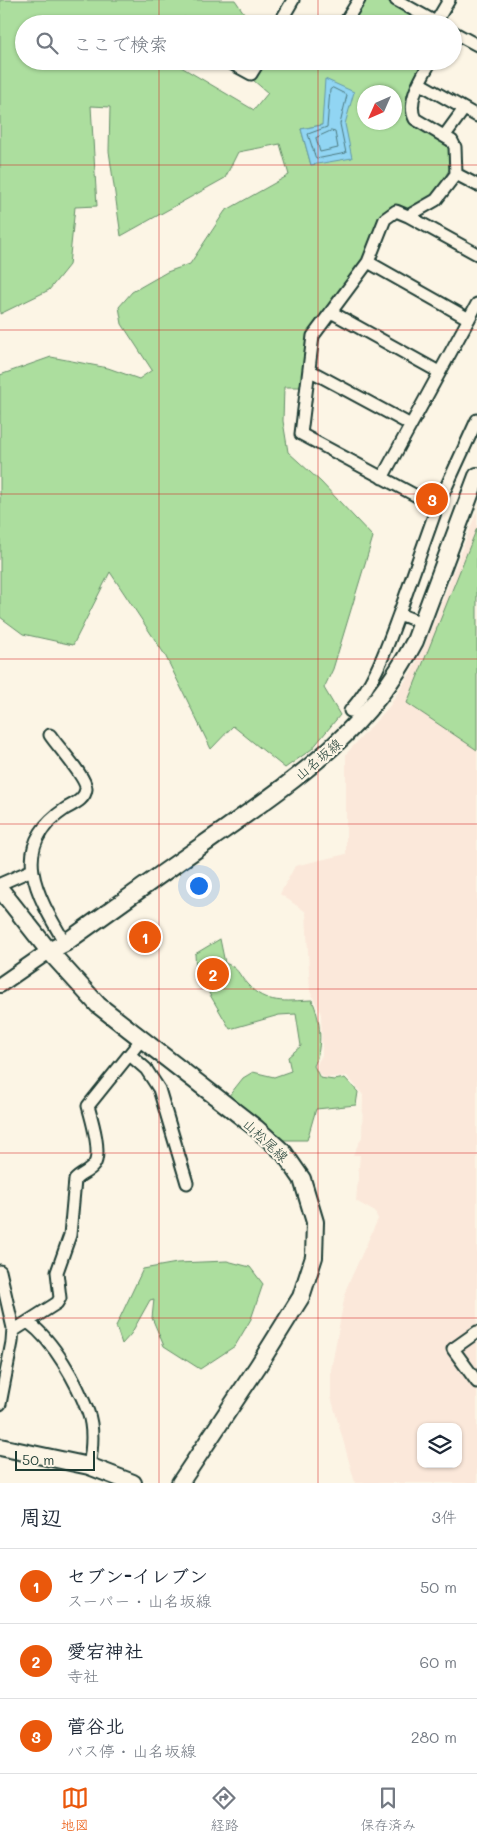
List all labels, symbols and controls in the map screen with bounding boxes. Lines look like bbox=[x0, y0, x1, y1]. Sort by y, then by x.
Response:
search box bbox=[15, 15, 462, 70]
icon: search bbox=[33, 29, 61, 57]
text: ここで検索 bbox=[73, 31, 168, 56]
north arrow bbox=[357, 85, 402, 130]
pin: 3 bbox=[416, 480, 448, 518]
street label: 山名坂線 bbox=[290, 734, 346, 784]
your location bbox=[186, 873, 212, 899]
pin: 1 bbox=[129, 918, 161, 956]
pin: 2 bbox=[197, 955, 229, 993]
street label: 山松尾線 bbox=[239, 1114, 293, 1166]
map controls bbox=[417, 1423, 462, 1468]
button: layers bbox=[417, 1423, 462, 1468]
scale bar bbox=[15, 1448, 95, 1471]
text: 50 m bbox=[22, 1450, 54, 1469]
text: 周辺 bbox=[20, 1503, 62, 1530]
text: 3件 bbox=[432, 1506, 457, 1527]
text: セブン-イレブン bbox=[67, 1563, 208, 1588]
text: 1 bbox=[32, 1576, 40, 1597]
text: 50 m bbox=[420, 1576, 457, 1597]
text: スーパー · 山名坂線 bbox=[67, 1590, 212, 1611]
text: 愛宕神社 bbox=[67, 1638, 143, 1663]
text: 2 bbox=[32, 1651, 40, 1672]
text: 60 m bbox=[420, 1651, 457, 1672]
text: 寺社 bbox=[67, 1665, 99, 1686]
text: 菅谷北 bbox=[67, 1713, 124, 1738]
text: 3 bbox=[31, 1726, 41, 1747]
text: 280 m bbox=[411, 1726, 457, 1747]
text: バス停 · 山名坂線 bbox=[67, 1740, 196, 1761]
tab: 地図 bbox=[61, 1784, 89, 1834]
tab: 経路 bbox=[210, 1784, 238, 1834]
tab: 保存済み bbox=[360, 1784, 416, 1834]

